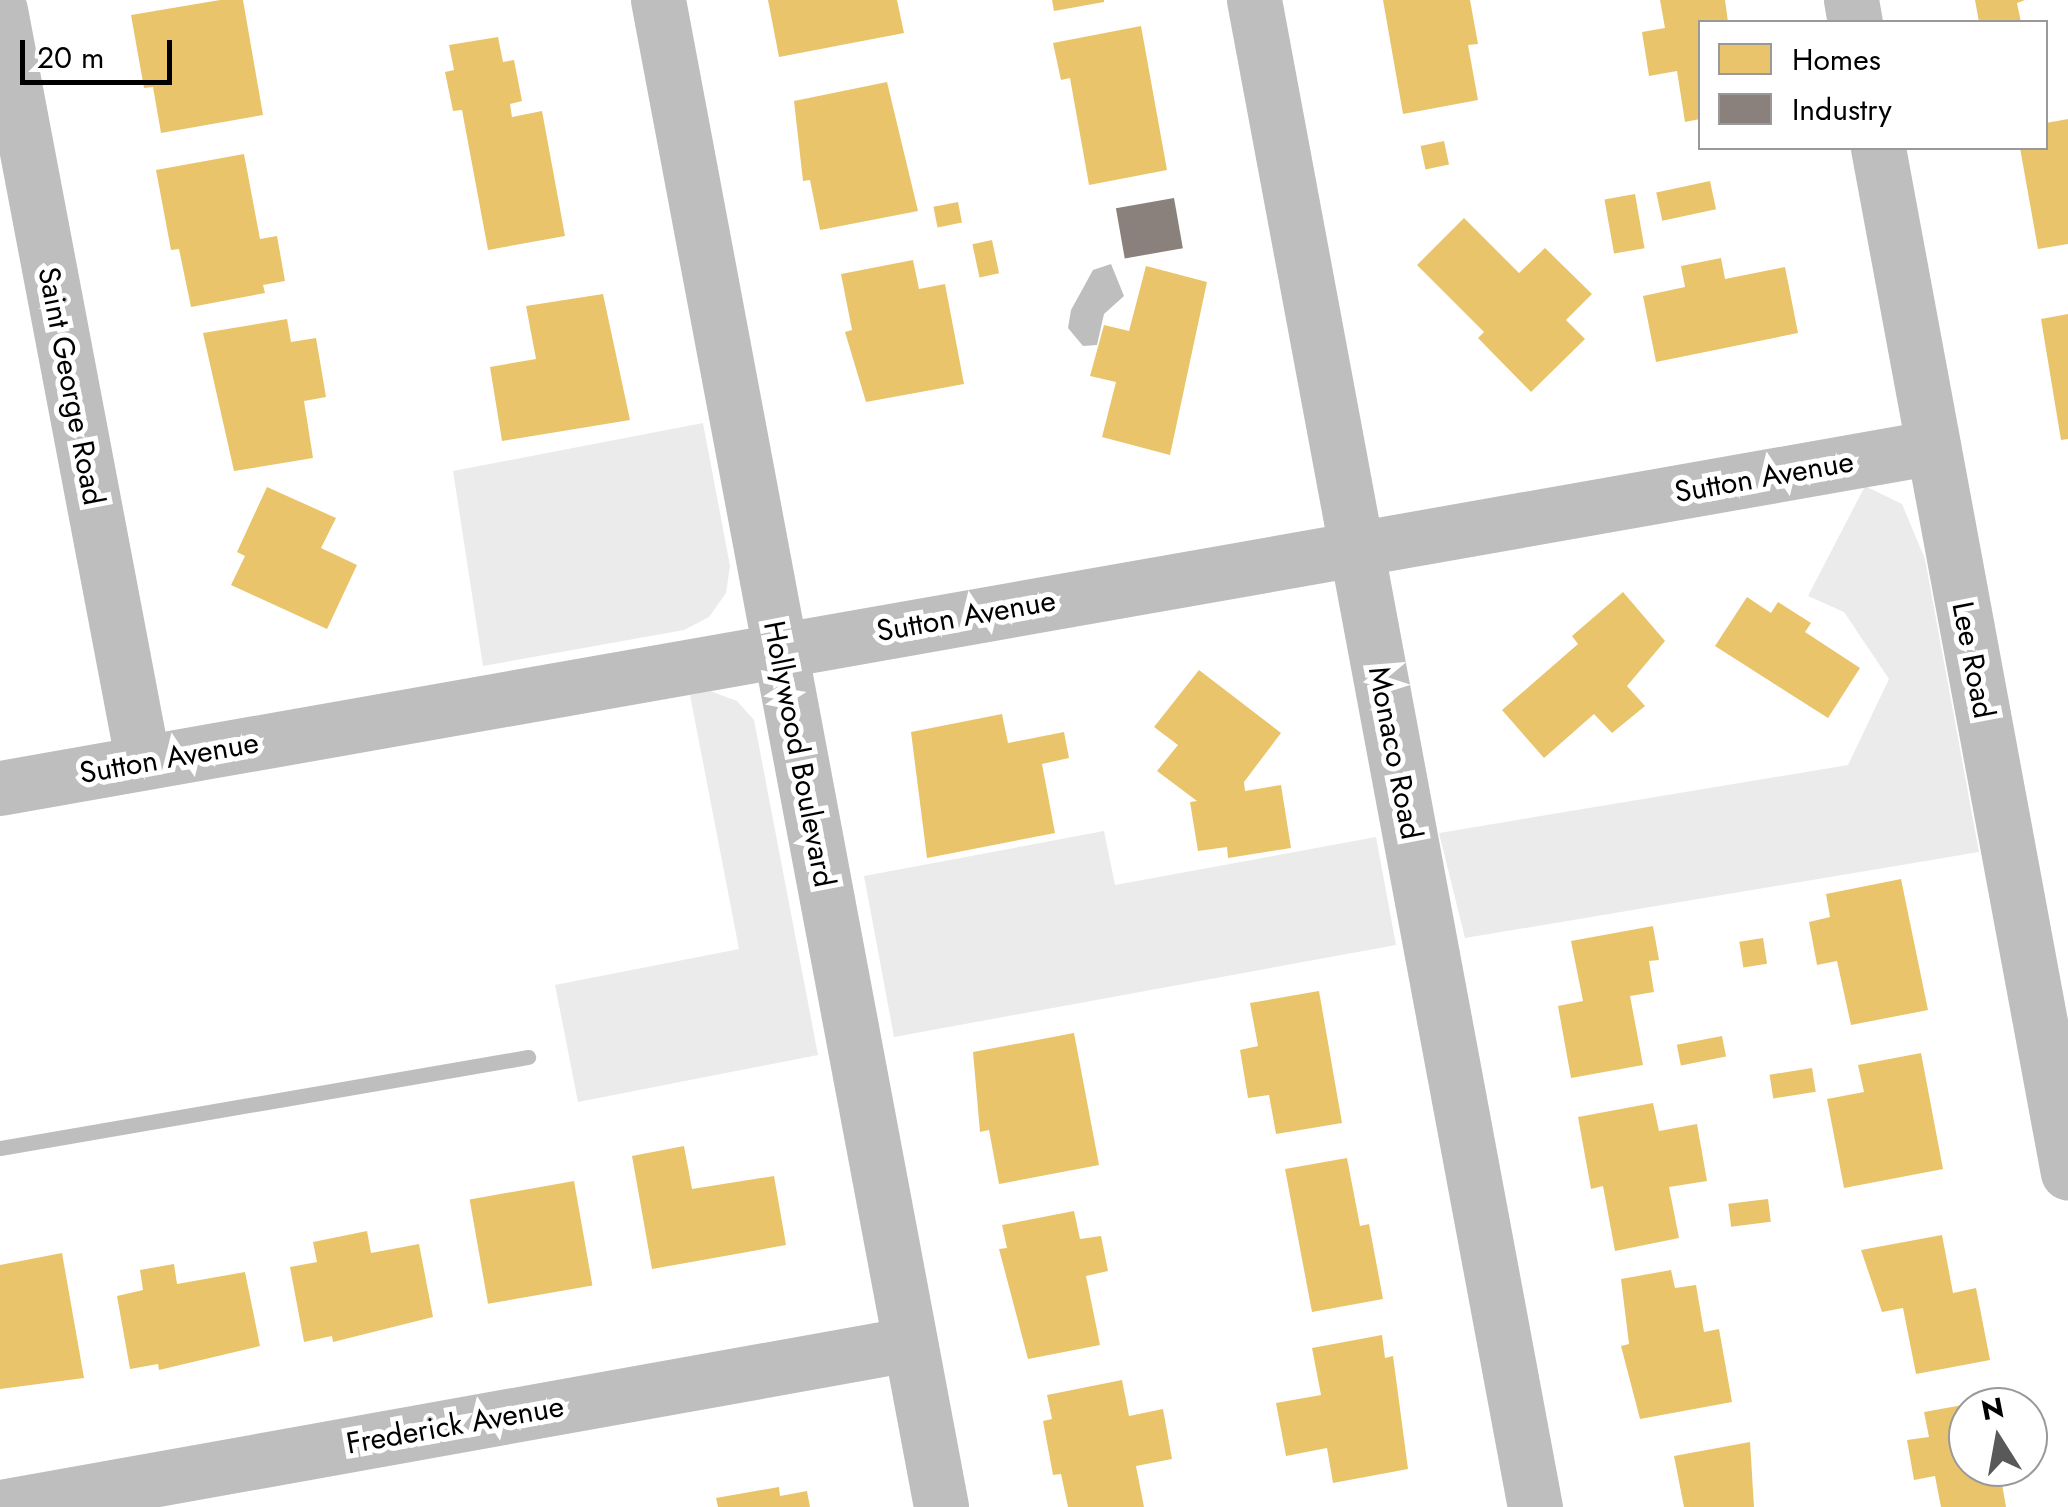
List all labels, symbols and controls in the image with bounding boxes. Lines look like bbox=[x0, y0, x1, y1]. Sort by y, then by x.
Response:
scale bar bbox=[25, 20, 178, 82]
legend bbox=[1698, 20, 2048, 150]
text: 20 m bbox=[37, 36, 104, 79]
text: Homes bbox=[1792, 38, 1881, 81]
text: Industry bbox=[1792, 88, 1892, 131]
street label: Saint George Road bbox=[30, 264, 112, 508]
street label: Sutton Avenue bbox=[1672, 444, 1856, 510]
street label: Sutton Avenue bbox=[874, 583, 1058, 649]
street label: Lee Road bbox=[1944, 599, 2002, 721]
street label: Hollywood Boulevard bbox=[756, 618, 842, 890]
street label: Monaco Road bbox=[1361, 664, 1429, 842]
street label: Sutton Avenue bbox=[77, 725, 261, 791]
north arrow bbox=[1948, 1387, 2048, 1487]
text: N bbox=[1978, 1387, 2007, 1431]
street label: Frederick Avenue bbox=[343, 1388, 567, 1462]

